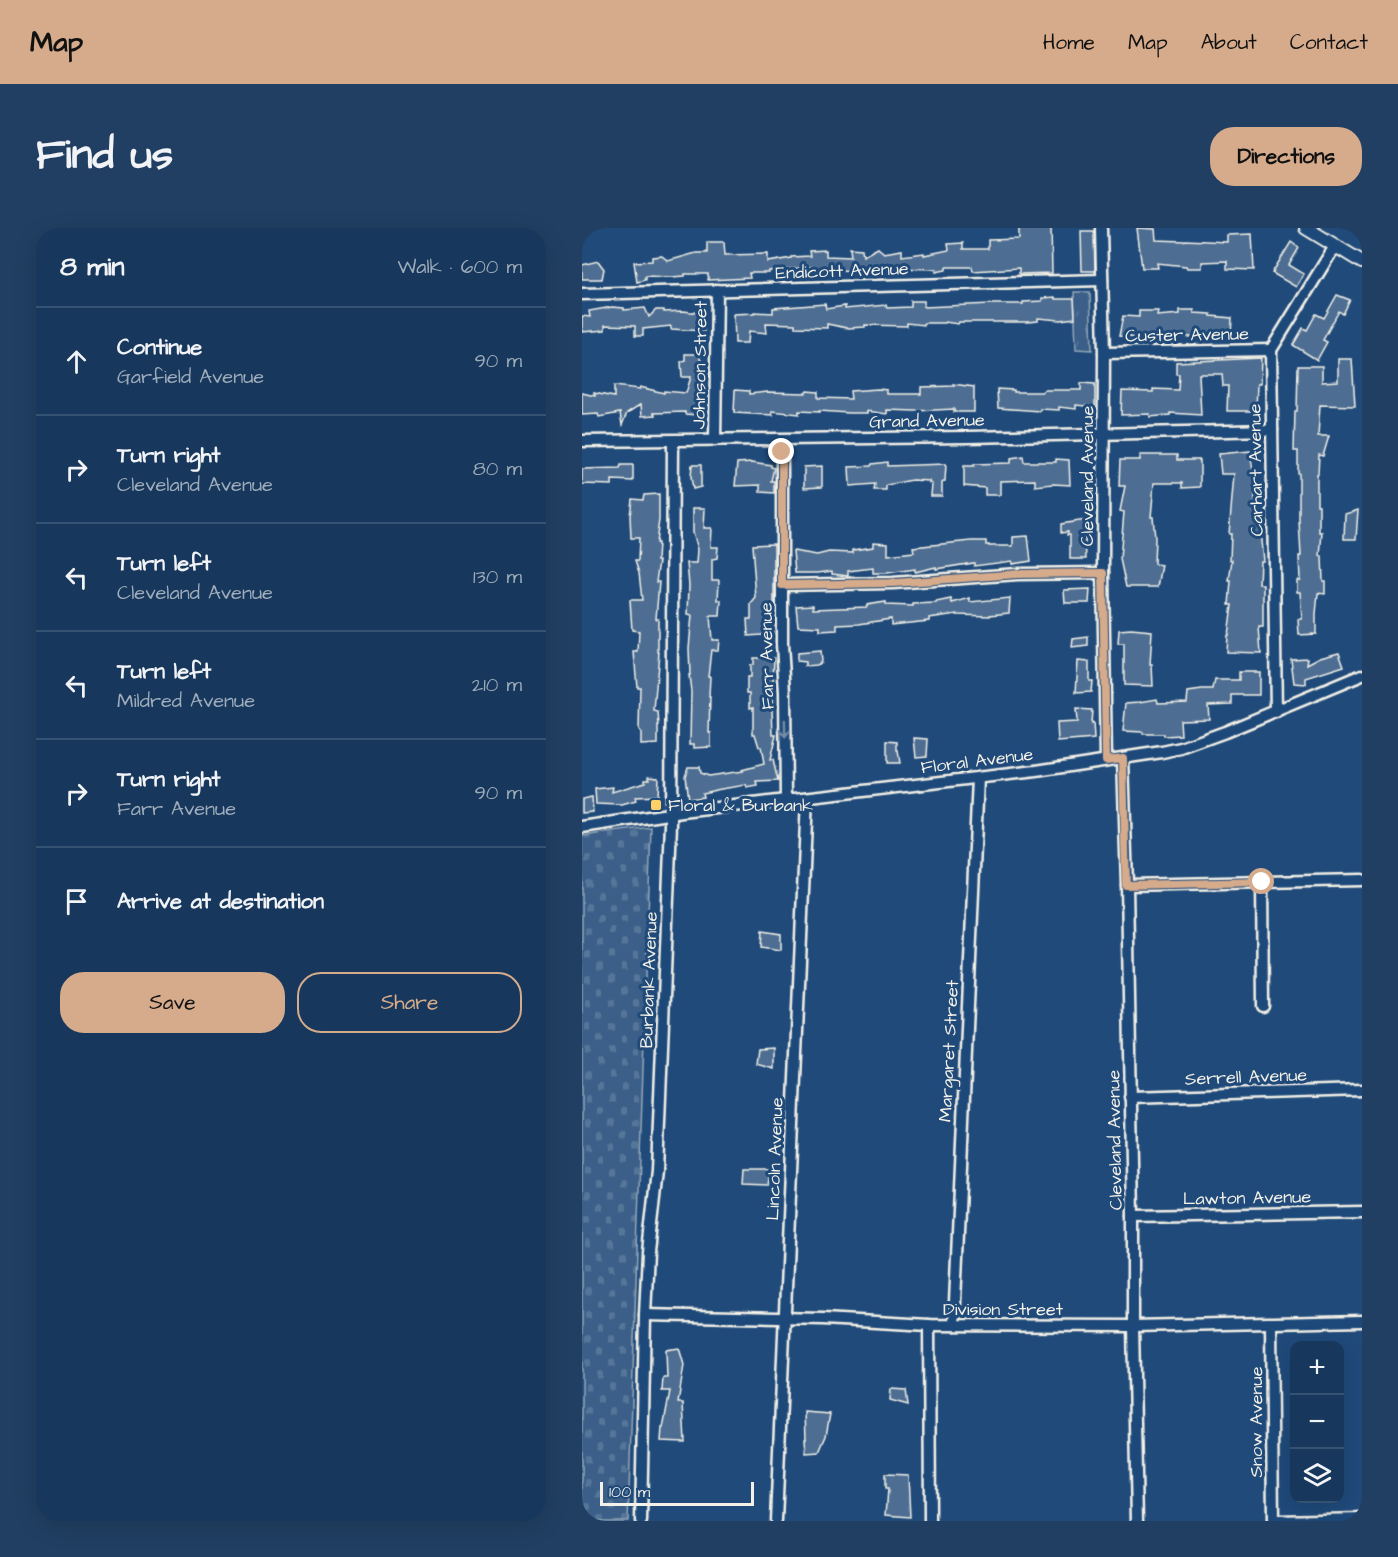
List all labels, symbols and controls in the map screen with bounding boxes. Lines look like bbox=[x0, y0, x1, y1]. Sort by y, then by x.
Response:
text: Map bbox=[30, 23, 83, 62]
text: Home bbox=[1043, 28, 1095, 57]
text: Map bbox=[1128, 28, 1168, 57]
text: About bbox=[1201, 28, 1257, 57]
text: Contact bbox=[1290, 28, 1368, 57]
text: Find us bbox=[36, 127, 173, 185]
button: Directions bbox=[1210, 127, 1362, 186]
text: 8 min bbox=[60, 249, 124, 285]
text: Walk · 600 m bbox=[397, 253, 522, 281]
street label: Endicott Avenue bbox=[775, 256, 909, 286]
street label: Johnson Street bbox=[686, 300, 714, 429]
street label: Custer Avenue bbox=[1125, 321, 1249, 349]
text: Continue bbox=[117, 332, 202, 363]
icon: ahead bbox=[60, 345, 93, 378]
text: 90 m bbox=[474, 347, 522, 375]
text: Garfield Avenue bbox=[117, 363, 264, 391]
street label: Carhart Avenue bbox=[1242, 403, 1270, 537]
street label: Cleveland Avenue bbox=[1075, 406, 1100, 546]
street label: Grand Avenue bbox=[869, 407, 985, 435]
route end bbox=[768, 438, 794, 464]
text: Turn right bbox=[117, 440, 220, 471]
icon: right bbox=[60, 453, 93, 486]
text: 80 m bbox=[473, 455, 522, 483]
text: Cleveland Avenue bbox=[117, 471, 273, 499]
text: Turn left bbox=[117, 548, 211, 579]
icon: left bbox=[60, 561, 93, 594]
text: 130 m bbox=[473, 563, 522, 591]
text: Cleveland Avenue bbox=[117, 579, 273, 607]
street label: Farr Avenue bbox=[754, 602, 780, 710]
text: Turn left bbox=[117, 656, 211, 687]
icon: left bbox=[60, 669, 93, 702]
text: 210 m bbox=[472, 671, 522, 699]
text: Mildred Avenue bbox=[117, 687, 255, 715]
one-way arrow bbox=[779, 719, 791, 739]
street label: Floral Avenue bbox=[919, 742, 1035, 780]
text: Turn right bbox=[117, 764, 220, 795]
icon: right bbox=[60, 777, 93, 810]
text: 90 m bbox=[474, 779, 522, 807]
place label: Floral & Burbank bbox=[668, 793, 813, 818]
text: Farr Avenue bbox=[117, 795, 236, 823]
marker: Floral & Burbank bbox=[649, 798, 663, 812]
route start bbox=[1248, 868, 1274, 894]
icon: arrive bbox=[60, 885, 93, 918]
text: Arrive at destination bbox=[117, 886, 324, 917]
street label: Burbank Avenue bbox=[634, 911, 664, 1049]
button: Save bbox=[60, 972, 285, 1033]
button: Share bbox=[297, 972, 522, 1033]
street label: Margaret Street bbox=[933, 979, 966, 1123]
street label: Serrell Avenue bbox=[1184, 1062, 1308, 1092]
street label: Cleveland Avenue bbox=[1101, 1069, 1129, 1210]
street label: Lincoln Avenue bbox=[760, 1097, 790, 1221]
street label: Lawton Avenue bbox=[1183, 1184, 1312, 1212]
street label: Division Street bbox=[943, 1297, 1064, 1322]
map controls bbox=[1290, 1341, 1344, 1503]
button: + bbox=[1290, 1341, 1344, 1395]
street label: Snow Avenue bbox=[1244, 1366, 1269, 1477]
button: − bbox=[1290, 1395, 1344, 1449]
button: layers bbox=[1290, 1449, 1344, 1503]
scale bar bbox=[600, 1479, 754, 1506]
text: 100 m bbox=[609, 1481, 650, 1503]

